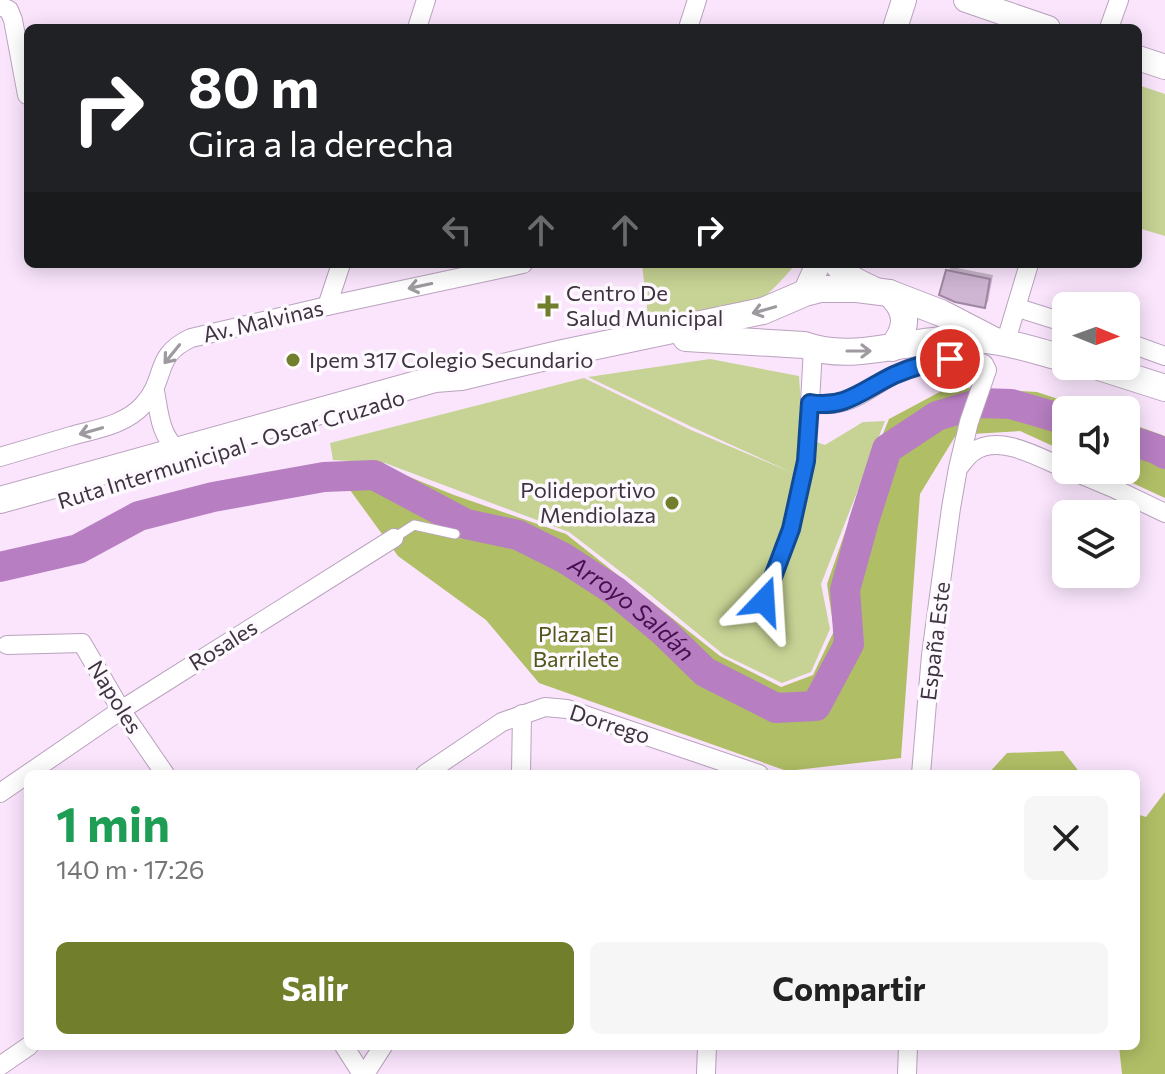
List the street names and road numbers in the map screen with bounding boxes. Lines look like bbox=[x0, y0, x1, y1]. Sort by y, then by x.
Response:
street label: Av. Malvinas bbox=[200, 294, 326, 347]
street label: Ruta Intermunicipal - Oscar Cruzado bbox=[54, 383, 408, 514]
street label: España Este bbox=[914, 580, 955, 702]
street label: Rosales bbox=[183, 613, 262, 676]
street label: Napoles bbox=[82, 655, 148, 738]
street label: Dorrego bbox=[567, 698, 654, 749]

